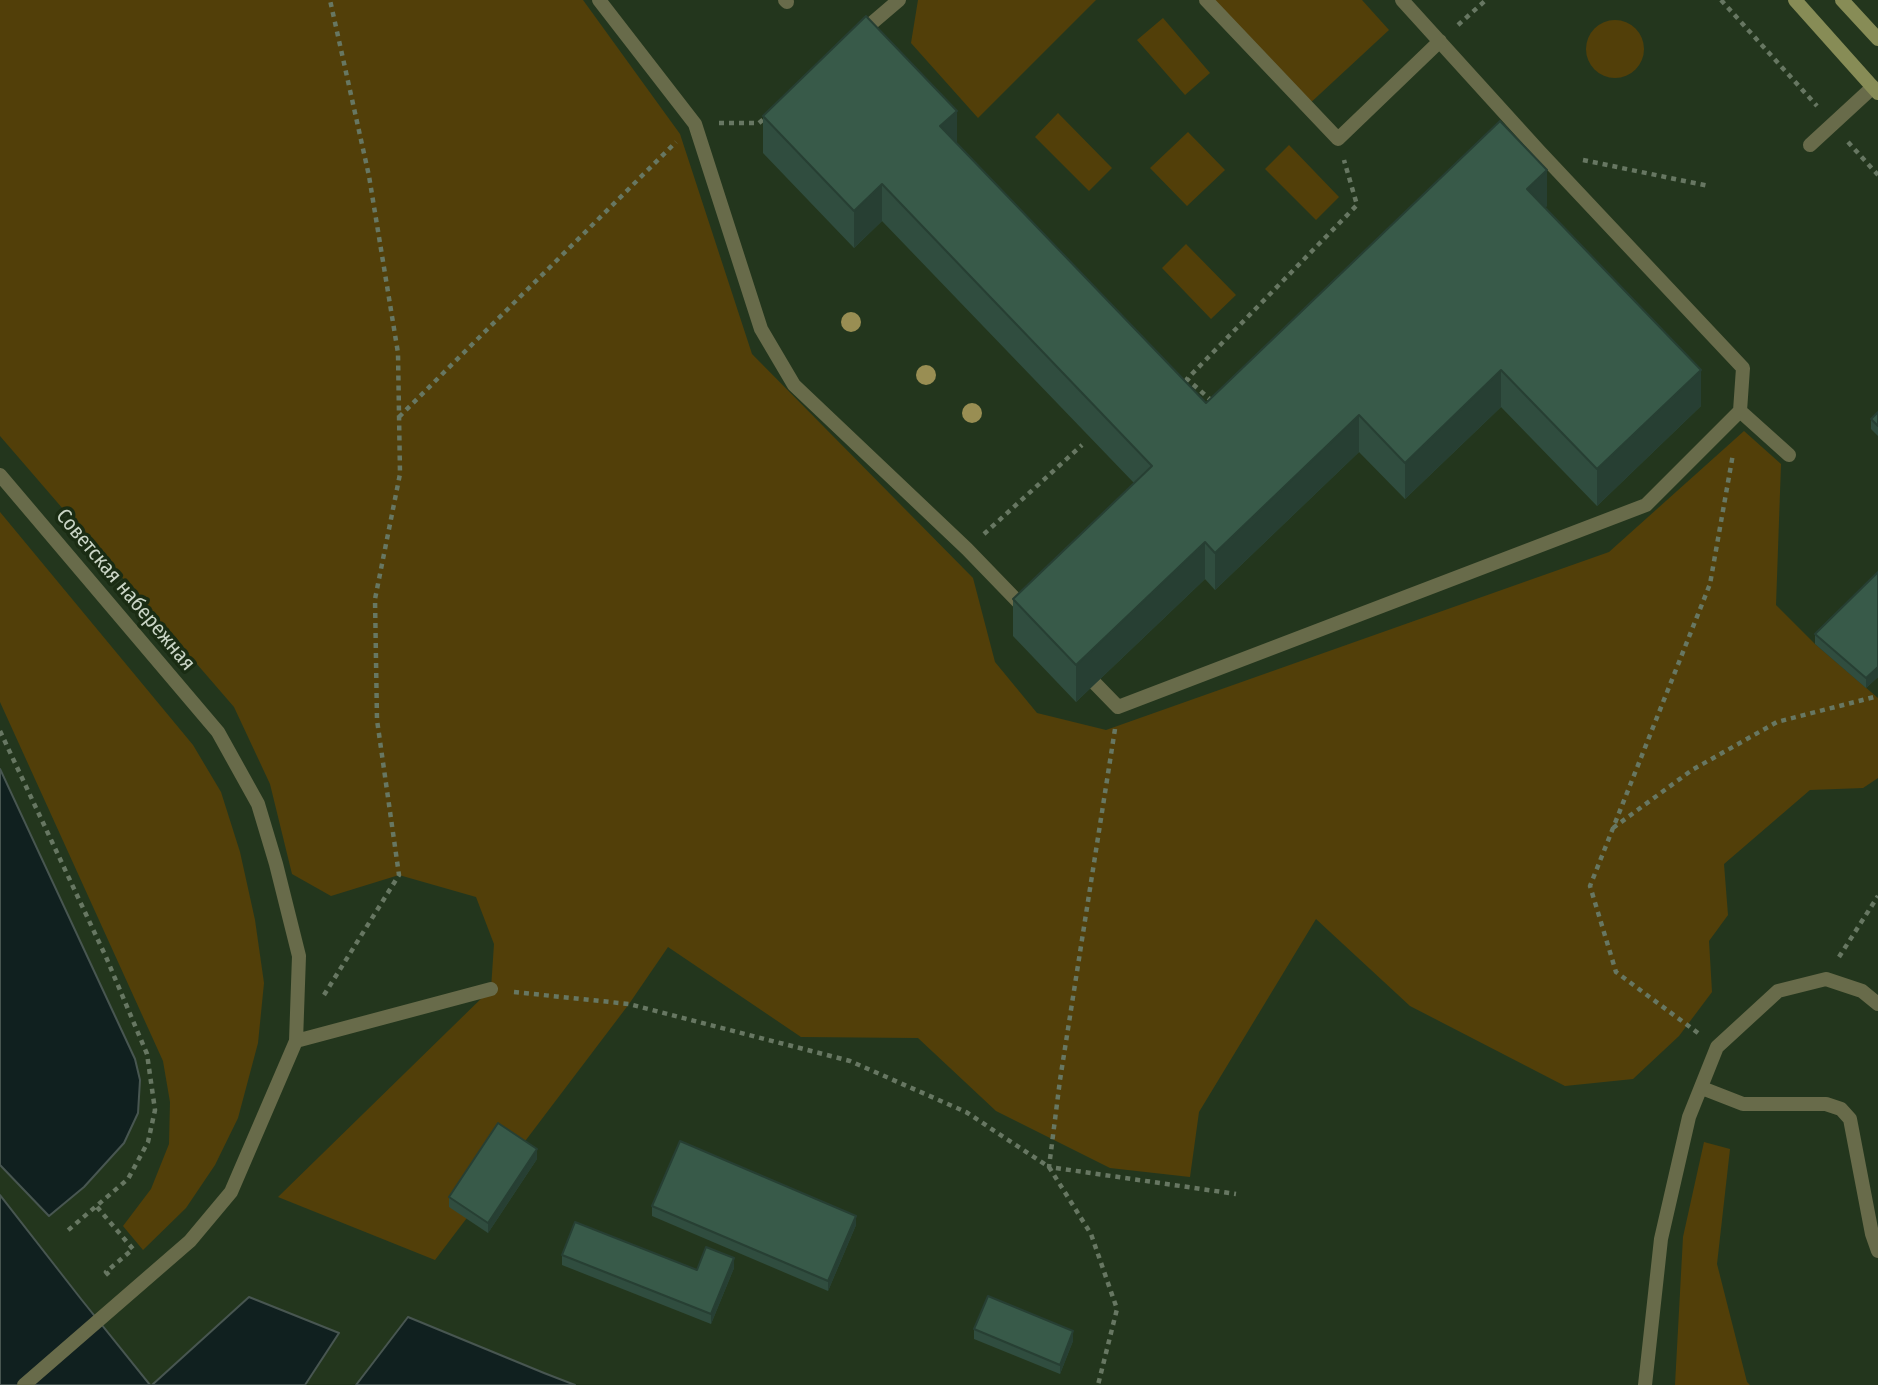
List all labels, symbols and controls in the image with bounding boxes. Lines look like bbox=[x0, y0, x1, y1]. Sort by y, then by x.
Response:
street label: Советская набережная bbox=[50, 504, 200, 676]

